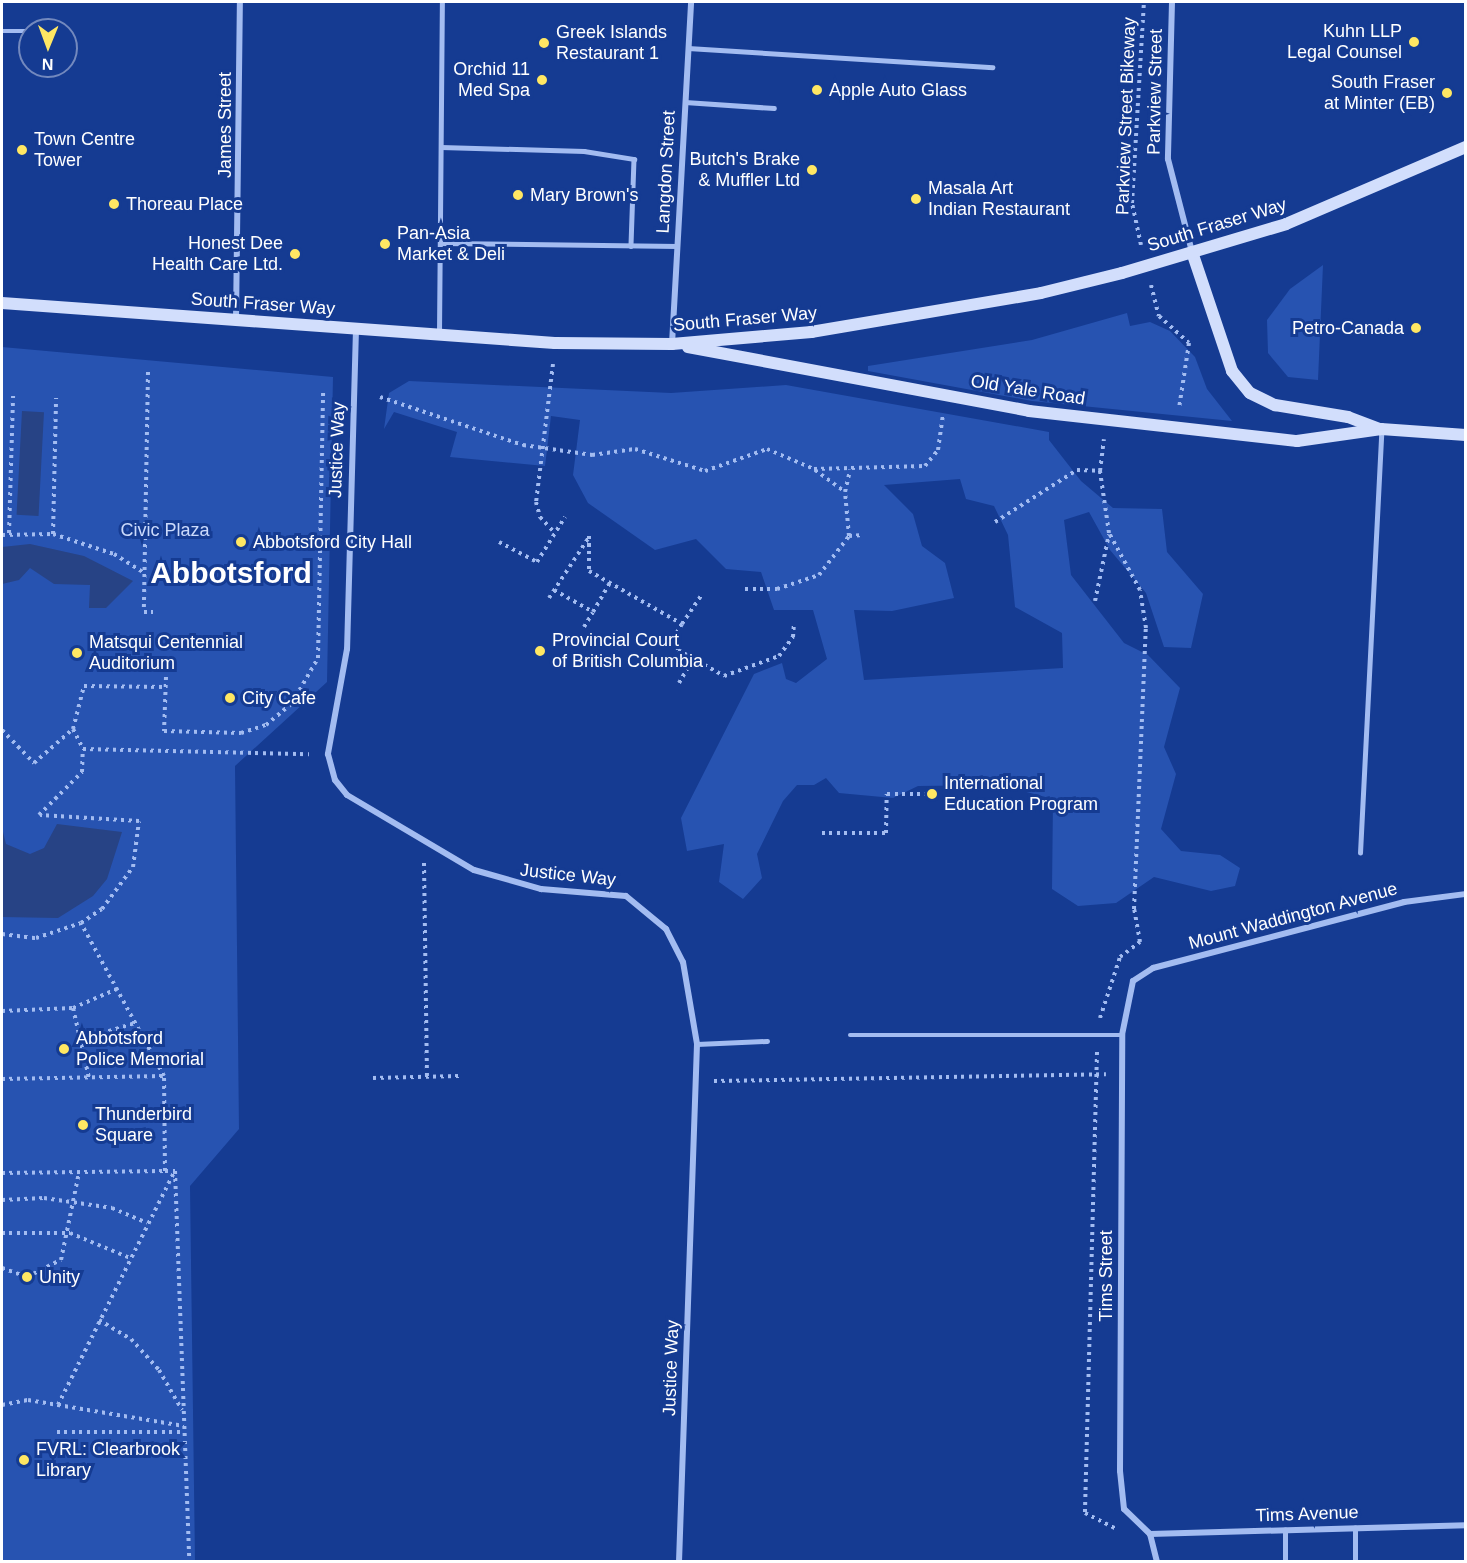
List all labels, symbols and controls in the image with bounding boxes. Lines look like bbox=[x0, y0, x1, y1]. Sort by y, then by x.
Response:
street label: Parkview Street Bikeway bbox=[1112, 17, 1140, 215]
north arrow bbox=[18, 18, 78, 78]
place label: Kuhn LLP Legal Counsel bbox=[1287, 21, 1402, 63]
place label: Greek Islands Restaurant 1 bbox=[556, 22, 667, 64]
street label: Parkview Street bbox=[1143, 29, 1167, 155]
marker: Kuhn LLP Legal Counsel bbox=[1407, 35, 1421, 49]
marker: Greek Islands Restaurant 1 bbox=[537, 36, 551, 50]
text: N bbox=[42, 56, 54, 73]
place label: Orchid 11 Med Spa bbox=[453, 59, 530, 101]
street label: James Street bbox=[214, 72, 236, 178]
place label: South Fraser at Minter (EB) bbox=[1324, 72, 1435, 115]
marker: Orchid 11 Med Spa bbox=[535, 73, 549, 87]
place label: Apple Auto Glass bbox=[829, 79, 968, 101]
marker: Apple Auto Glass bbox=[810, 83, 824, 97]
marker: South Fraser at Minter (EB) bbox=[1440, 86, 1454, 100]
street label: Langdon Street bbox=[652, 110, 680, 234]
place label: Town Centre Tower bbox=[34, 129, 135, 172]
marker: Town Centre Tower bbox=[15, 143, 29, 157]
place label: Butch's Brake & Muffler Ltd bbox=[690, 149, 800, 192]
marker: Butch's Brake & Muffler Ltd bbox=[805, 163, 819, 177]
place label: Masala Art Indian Restaurant bbox=[928, 178, 1070, 220]
place label: Mary Brown's bbox=[530, 184, 638, 206]
marker: Mary Brown's bbox=[511, 188, 525, 202]
marker: Masala Art Indian Restaurant bbox=[909, 192, 923, 206]
place label: Thoreau Place bbox=[126, 193, 243, 215]
street label: South Fraser Way bbox=[1145, 194, 1289, 256]
marker: Thoreau Place bbox=[107, 197, 121, 211]
place label: Pan-Asia Market & Deli bbox=[397, 223, 505, 266]
place label: Honest Dee Health Care Ltd. bbox=[152, 233, 283, 276]
marker: Pan-Asia Market & Deli bbox=[378, 237, 392, 251]
marker: Honest Dee Health Care Ltd. bbox=[288, 247, 302, 261]
street label: South Fraser Way bbox=[190, 288, 336, 320]
street label: South Fraser Way bbox=[672, 302, 818, 336]
place label: Petro-Canada bbox=[1292, 317, 1404, 339]
marker: Petro-Canada bbox=[1409, 321, 1423, 335]
street label: Old Yale Road bbox=[969, 370, 1087, 410]
street label: Justice Way bbox=[325, 401, 349, 499]
park label: Civic Plaza bbox=[120, 519, 210, 541]
place label: Abbotsford City Hall bbox=[253, 531, 412, 553]
marker: Abbotsford City Hall bbox=[234, 535, 248, 549]
district label: Abbotsford bbox=[150, 555, 312, 591]
place label: Provincial Court of British Columbia bbox=[552, 630, 703, 672]
place label: Matsqui Centennial Auditorium bbox=[89, 632, 243, 674]
marker: Provincial Court of British Columbia bbox=[533, 644, 547, 658]
marker: Matsqui Centennial Auditorium bbox=[70, 646, 84, 660]
place label: City Cafe bbox=[242, 687, 316, 709]
marker: City Cafe bbox=[223, 691, 237, 705]
place label: International Education Program bbox=[944, 773, 1098, 816]
marker: International Education Program bbox=[925, 787, 939, 801]
street label: Justice Way bbox=[519, 859, 617, 891]
street label: Mount Waddington Avenue bbox=[1186, 878, 1400, 954]
place label: Abbotsford Police Memorial bbox=[76, 1028, 204, 1070]
marker: Abbotsford Police Memorial bbox=[57, 1042, 71, 1056]
place label: Thunderbird Square bbox=[95, 1104, 192, 1146]
marker: Thunderbird Square bbox=[76, 1118, 90, 1132]
street label: Tims Street bbox=[1095, 1230, 1117, 1322]
place label: Unity bbox=[39, 1266, 80, 1288]
marker: Unity bbox=[20, 1270, 34, 1284]
street label: Justice Way bbox=[659, 1319, 683, 1417]
place label: FVRL: Clearbrook Library bbox=[36, 1439, 180, 1482]
marker: FVRL: Clearbrook Library bbox=[17, 1453, 31, 1467]
street label: Tims Avenue bbox=[1255, 1501, 1359, 1527]

